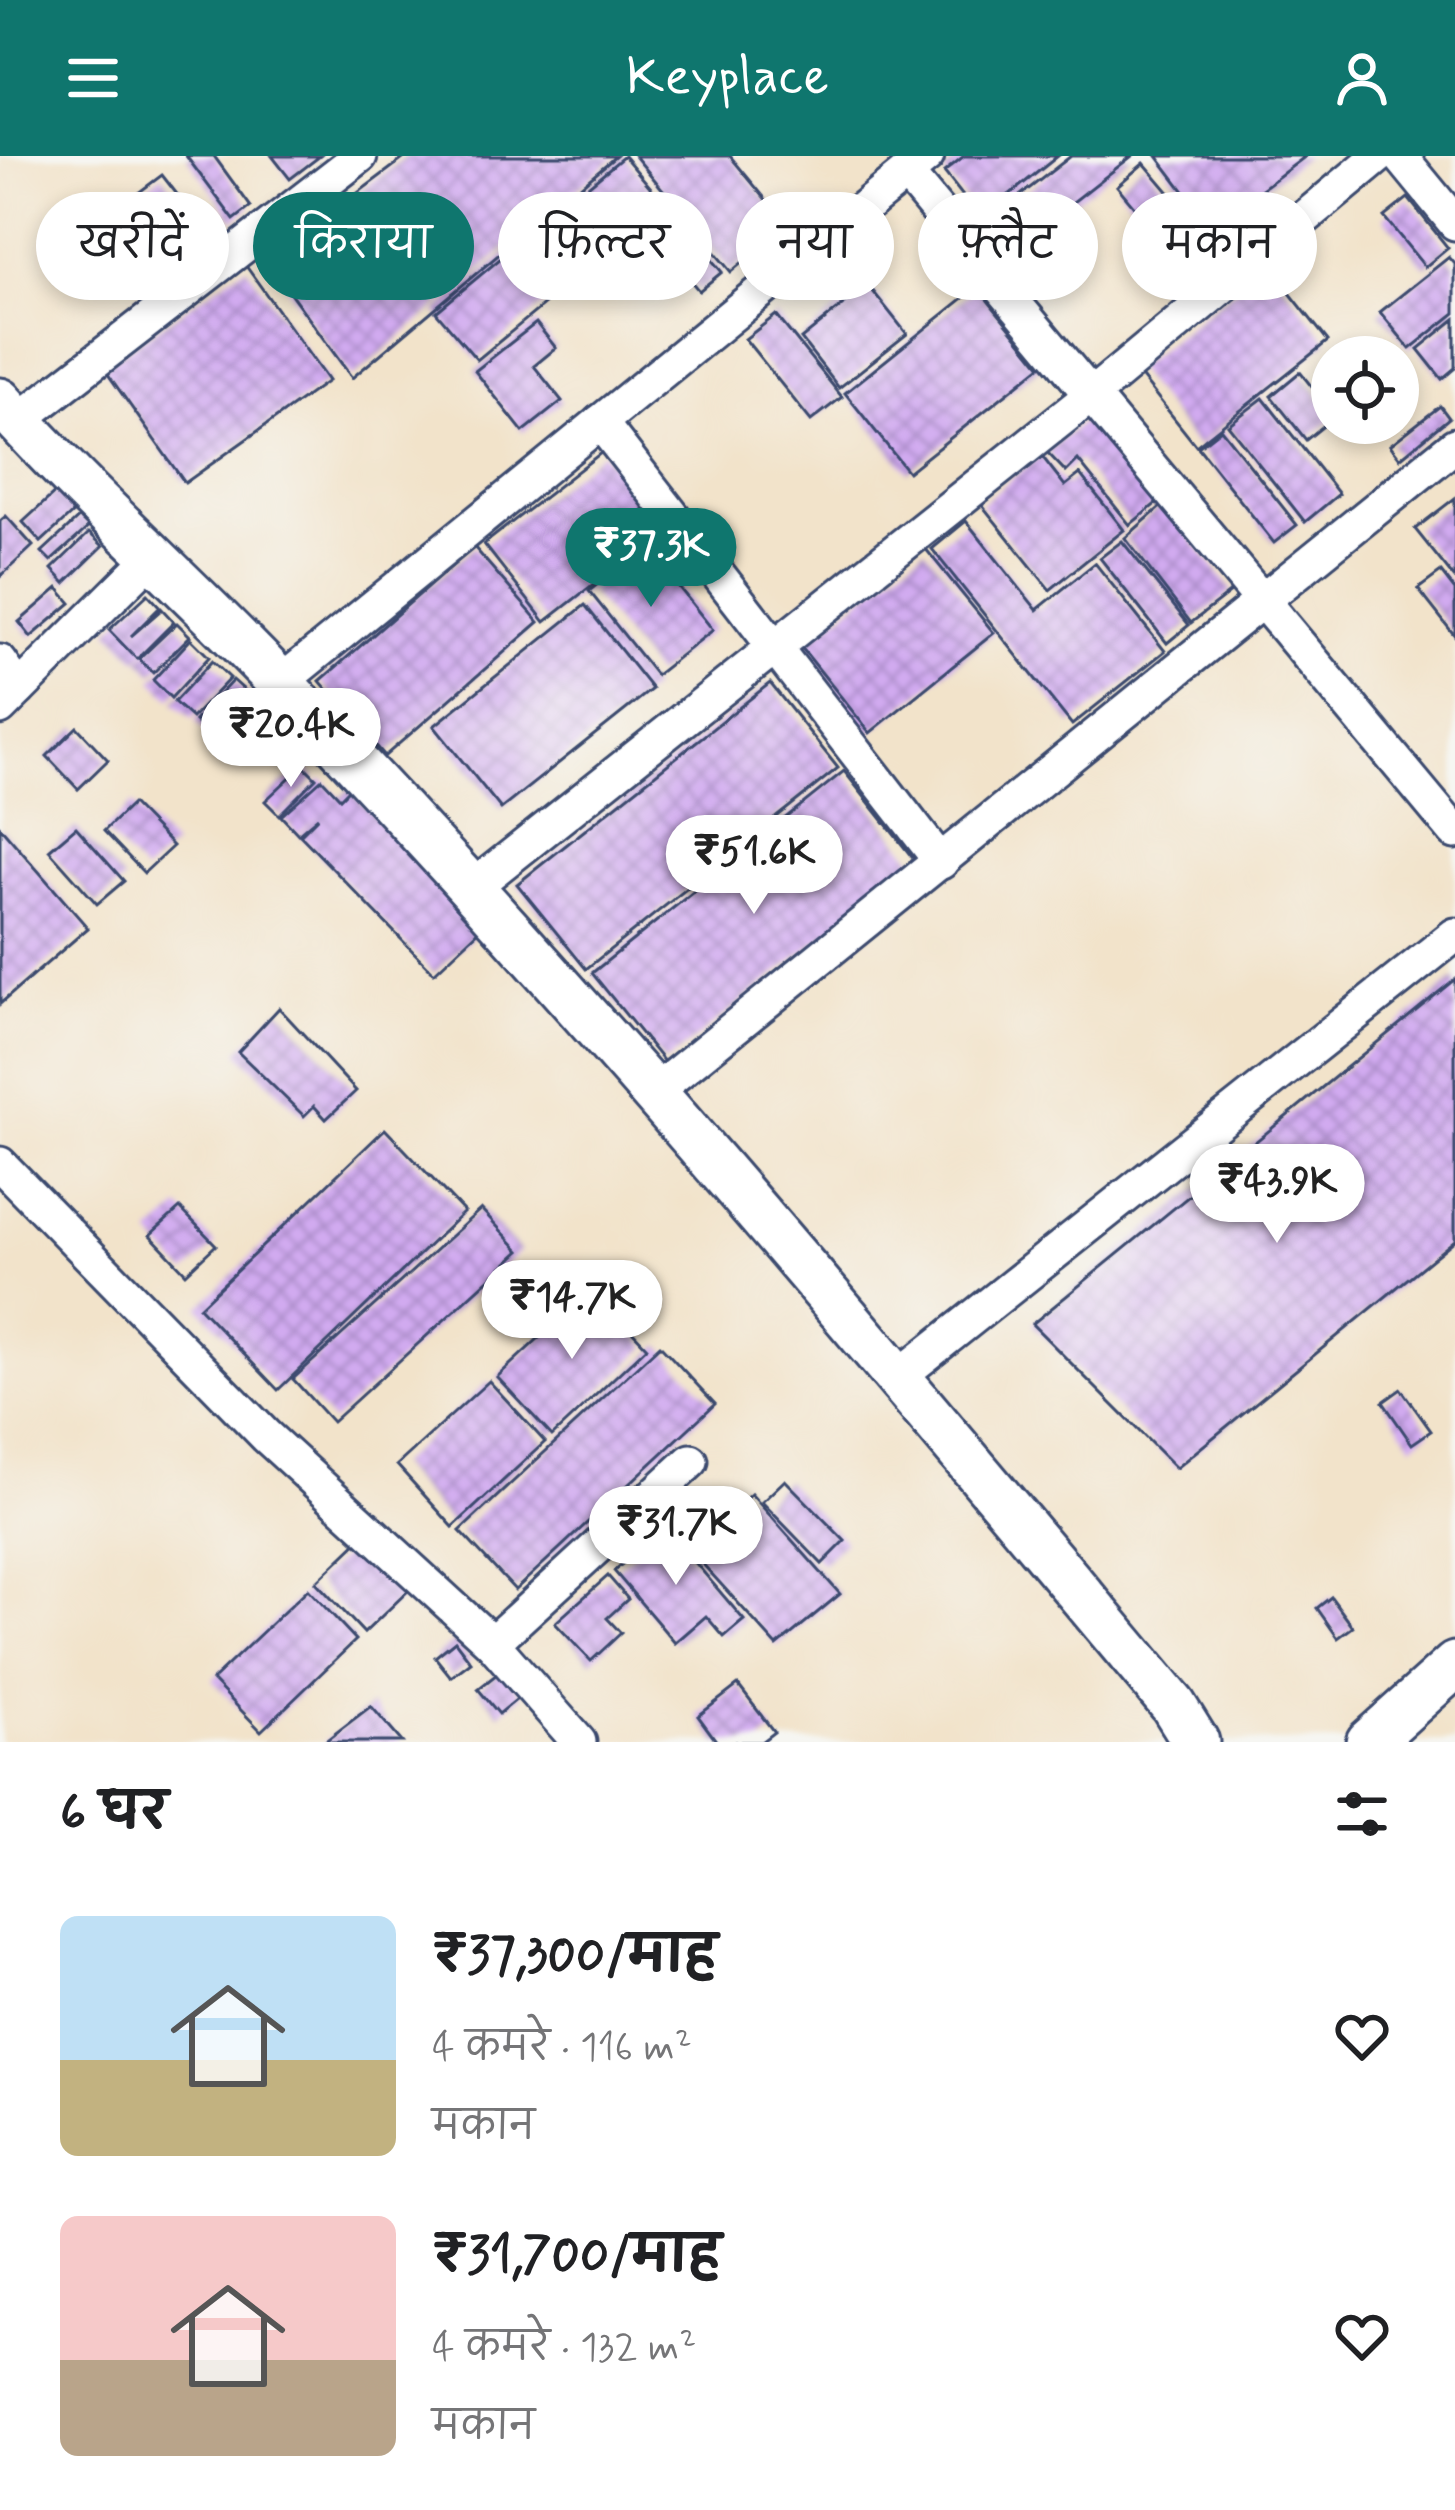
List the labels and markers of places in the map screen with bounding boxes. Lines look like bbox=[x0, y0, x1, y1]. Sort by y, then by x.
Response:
pin: ₹37.3K bbox=[553, 508, 749, 610]
pin: ₹20.4K bbox=[193, 688, 389, 790]
pin: ₹51.6K bbox=[656, 815, 852, 917]
pin: ₹43.9K bbox=[1179, 1144, 1375, 1246]
pin: ₹14.7K bbox=[474, 1260, 670, 1362]
pin: ₹31.7K bbox=[578, 1486, 774, 1588]

